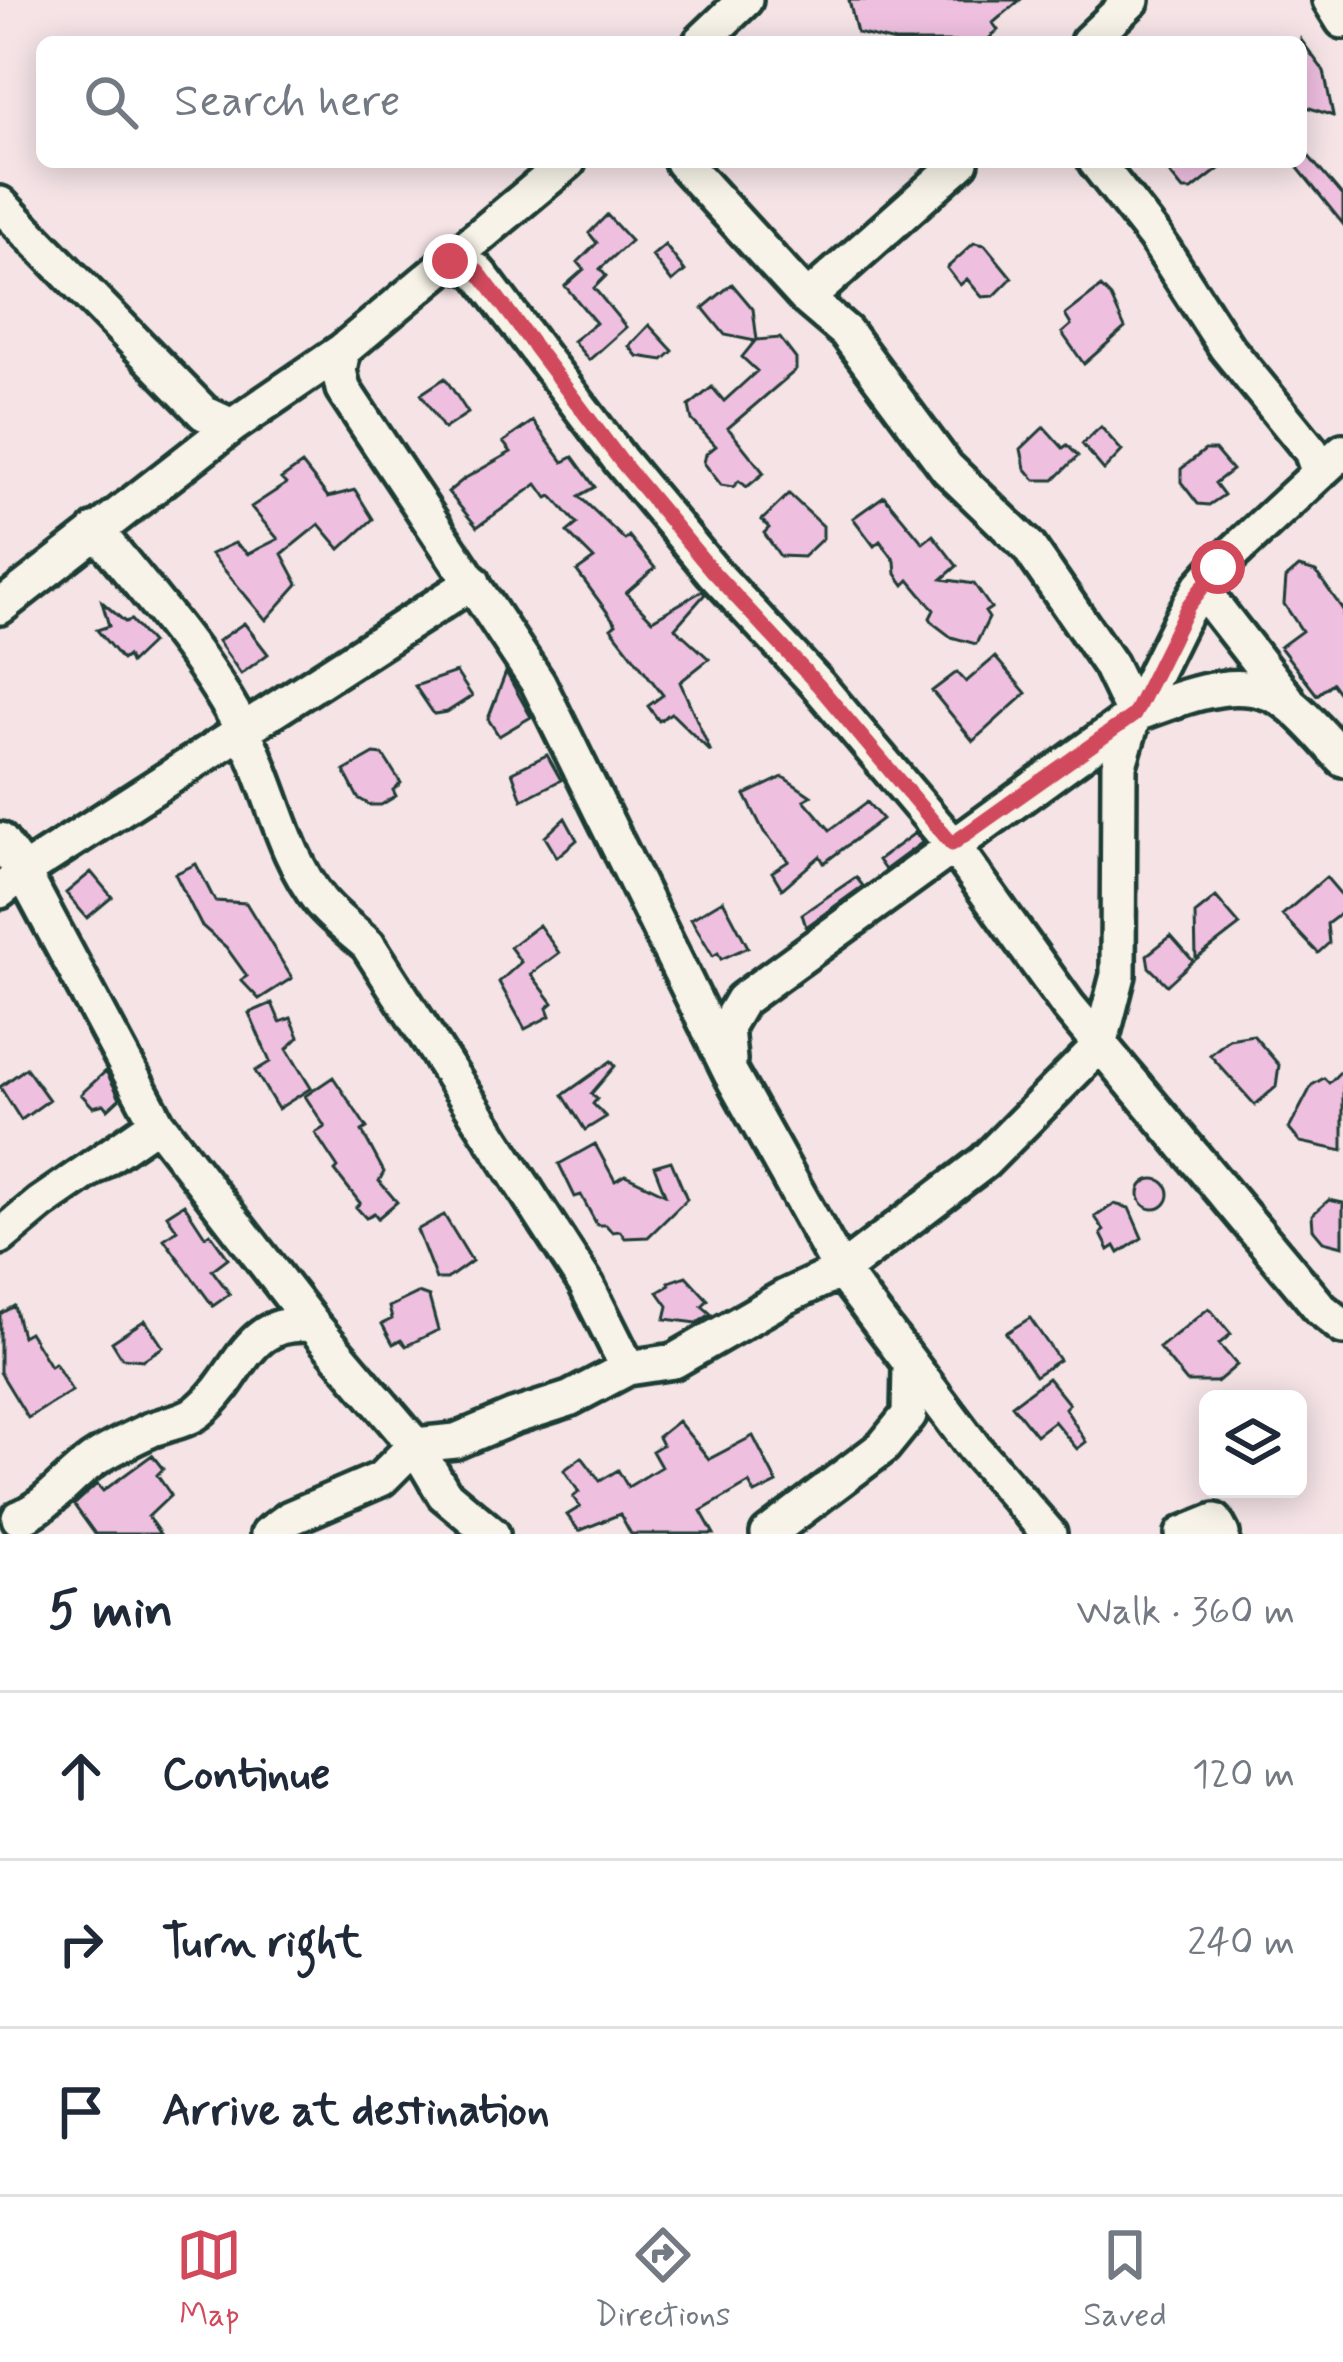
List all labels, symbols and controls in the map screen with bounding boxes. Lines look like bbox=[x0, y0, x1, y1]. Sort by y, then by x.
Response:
search box bbox=[36, 36, 1307, 168]
icon: search bbox=[78, 69, 144, 135]
text: Search here bbox=[174, 73, 401, 132]
route end bbox=[423, 234, 477, 288]
route start bbox=[1191, 540, 1245, 594]
map controls bbox=[1199, 1390, 1307, 1498]
button: layers bbox=[1199, 1390, 1307, 1498]
text: 5 min bbox=[48, 1579, 173, 1645]
text: Walk · 360 m bbox=[1077, 1587, 1295, 1638]
icon: ahead bbox=[48, 1743, 114, 1809]
text: Continue bbox=[162, 1746, 330, 1805]
text: 120 m bbox=[1192, 1750, 1295, 1801]
icon: right bbox=[48, 1911, 114, 1977]
text: Turn right bbox=[162, 1914, 362, 1973]
text: 240 m bbox=[1187, 1918, 1295, 1969]
icon: arrive bbox=[48, 2079, 114, 2145]
text: Arrive at destination bbox=[162, 2082, 550, 2141]
tab: Map bbox=[176, 2222, 242, 2338]
tab: Directions bbox=[595, 2222, 731, 2338]
tab: Saved bbox=[1083, 2222, 1167, 2338]

